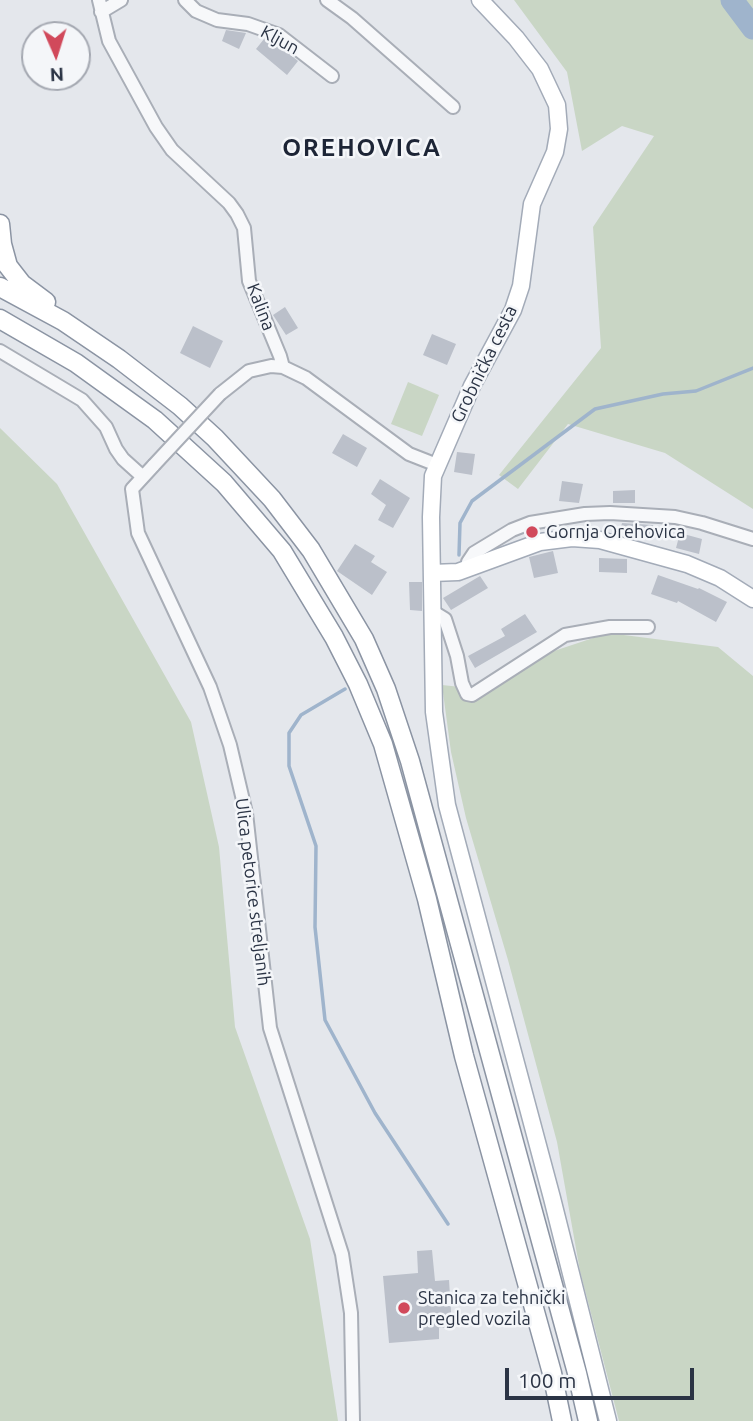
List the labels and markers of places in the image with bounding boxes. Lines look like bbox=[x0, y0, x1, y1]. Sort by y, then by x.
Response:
place label: Gornja Orehovica bbox=[546, 521, 686, 543]
marker: Gornja Orehovica bbox=[524, 524, 540, 540]
place label: Stanica za tehnički pregled vozila bbox=[418, 1287, 565, 1330]
marker: Stanica za tehnički pregled vozila bbox=[396, 1300, 412, 1316]

